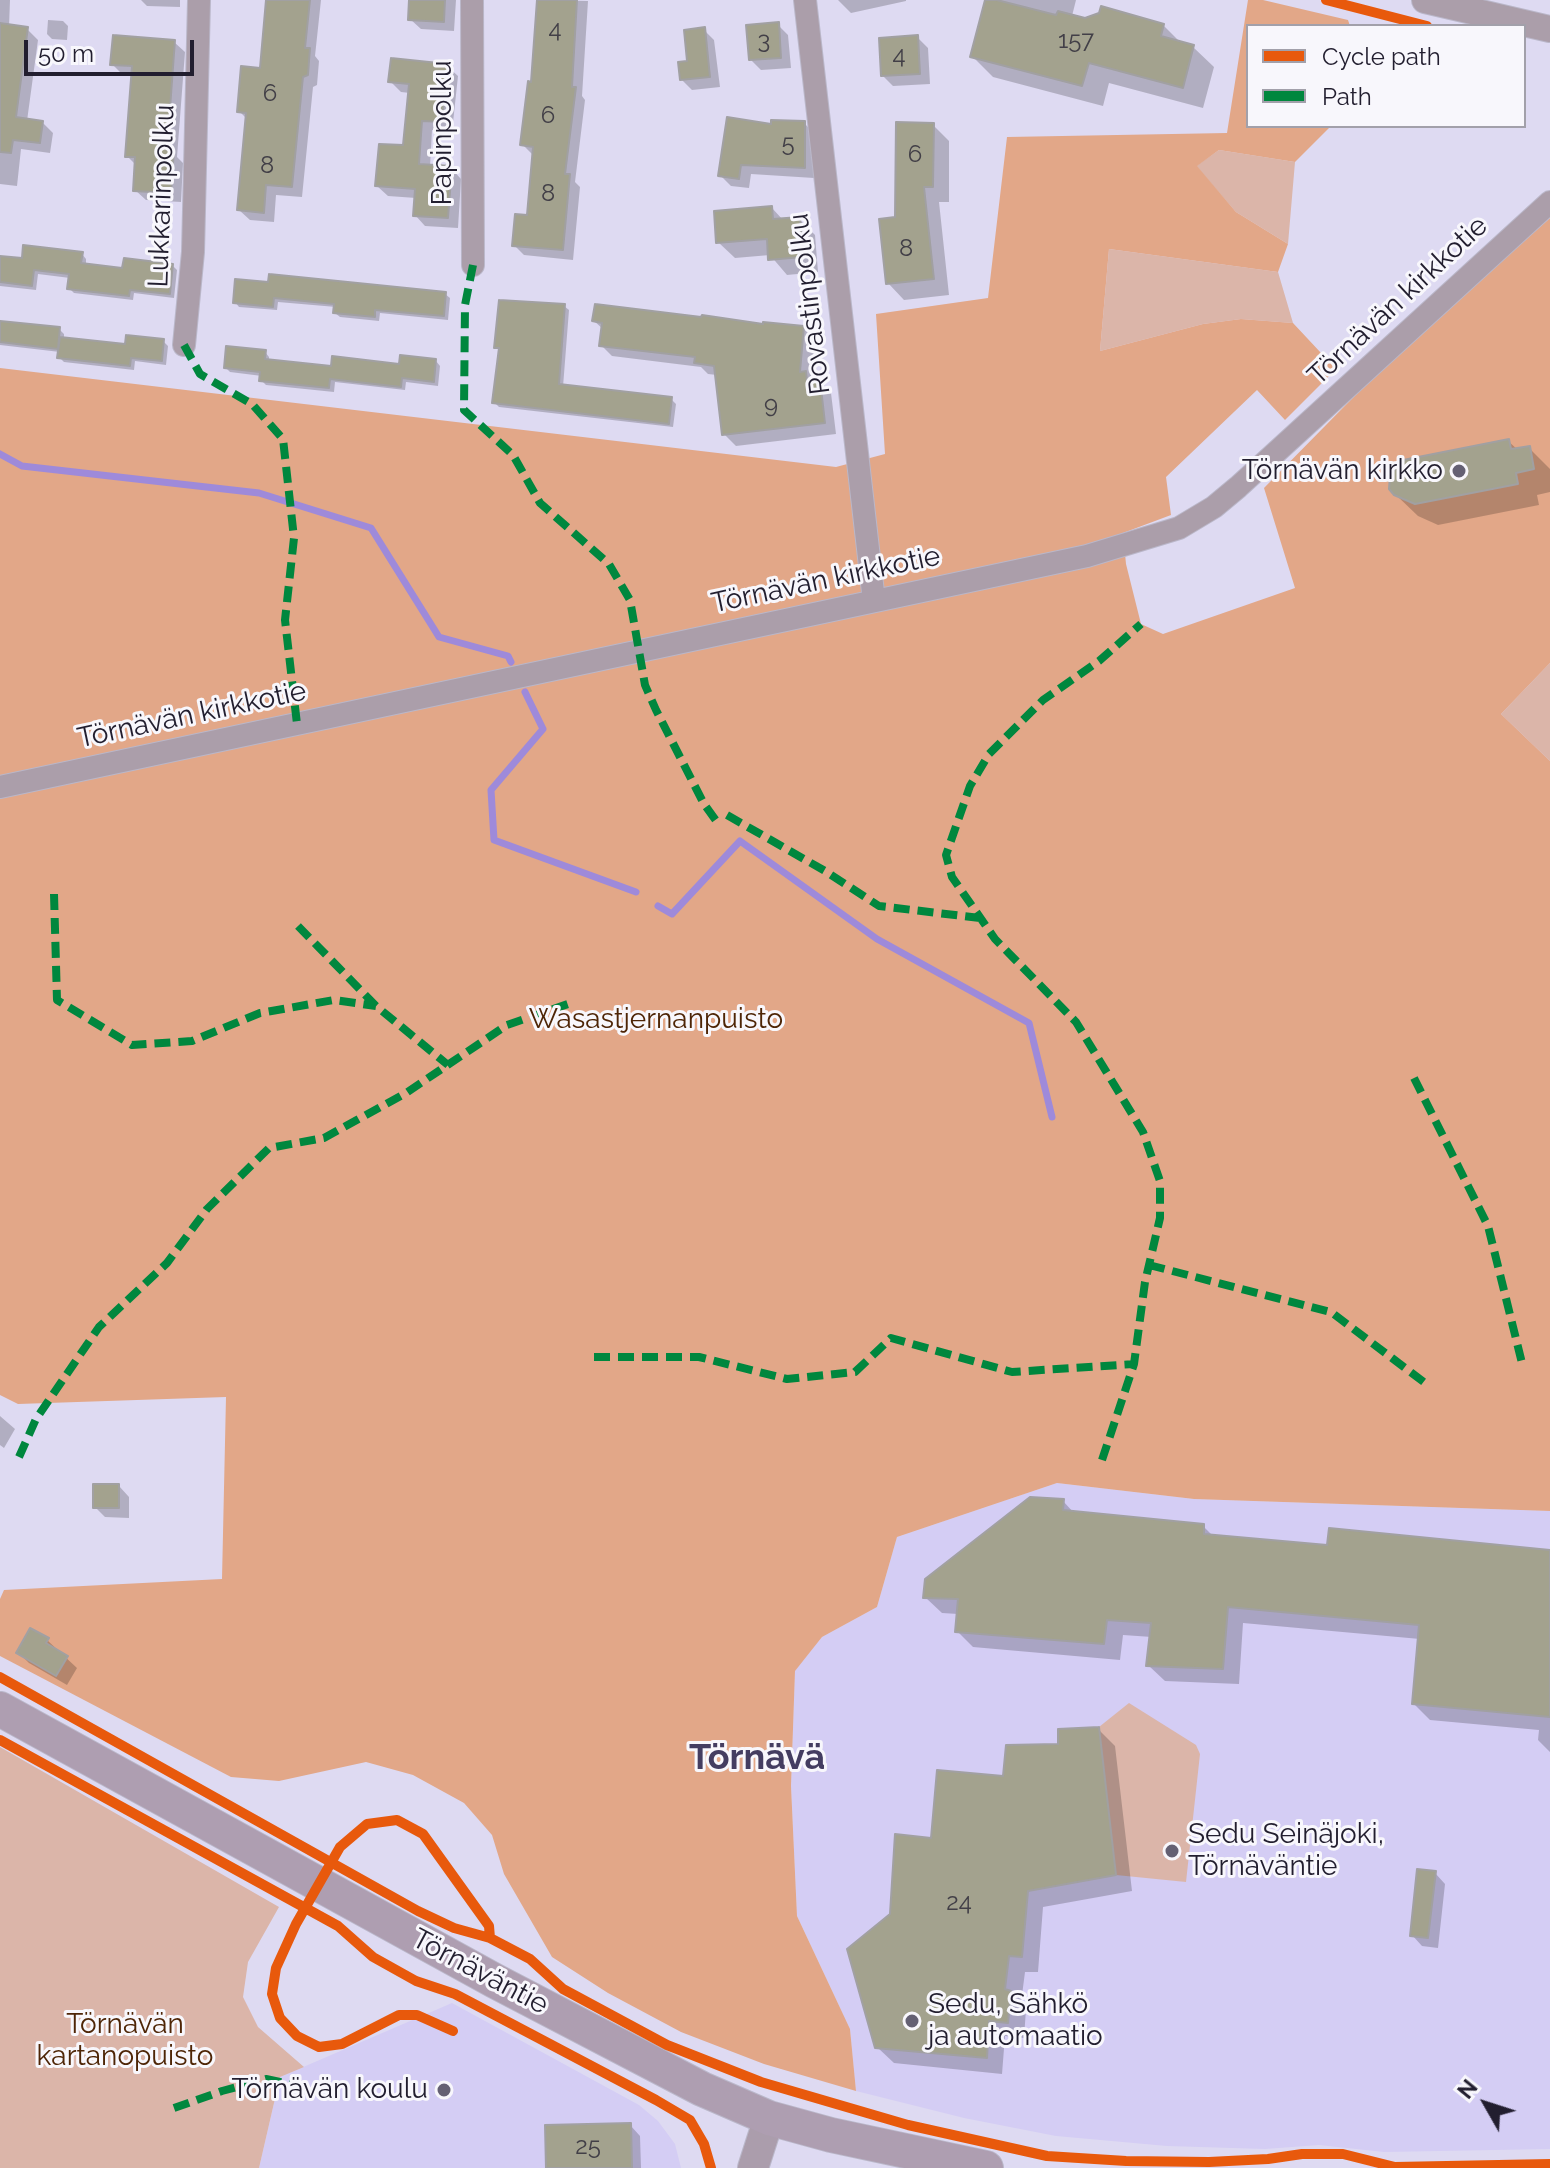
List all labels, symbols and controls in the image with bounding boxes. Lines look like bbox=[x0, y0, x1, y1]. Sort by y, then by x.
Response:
house number: 4 bbox=[548, 16, 562, 44]
scale bar bbox=[28, 24, 198, 74]
legend bbox=[1246, 24, 1526, 128]
house number: 3 bbox=[758, 27, 770, 55]
house number: 157 bbox=[1058, 27, 1094, 55]
text: 50 m bbox=[38, 39, 94, 68]
house number: 4 bbox=[892, 42, 906, 70]
text: Cycle path bbox=[1322, 42, 1441, 71]
street label: Papinpolku bbox=[426, 60, 460, 206]
house number: 6 bbox=[263, 80, 277, 108]
text: Path bbox=[1322, 82, 1372, 111]
house number: 6 bbox=[541, 102, 555, 130]
street label: Lukkarinpolku bbox=[142, 104, 182, 288]
house number: 5 bbox=[781, 130, 795, 158]
house number: 6 bbox=[908, 141, 922, 169]
house number: 8 bbox=[260, 152, 274, 180]
house number: 8 bbox=[541, 180, 555, 208]
street label: Törnävän kirkkotie bbox=[1301, 209, 1495, 393]
street label: Rovastinpolku bbox=[782, 212, 838, 396]
house number: 8 bbox=[899, 235, 913, 263]
house number: 9 bbox=[764, 392, 778, 420]
place label: Törnävän kirkko bbox=[1242, 454, 1443, 488]
marker: Törnävän kirkko bbox=[1450, 462, 1468, 480]
street label: Törnävän kirkkotie bbox=[709, 539, 943, 621]
street label: Törnävän kirkkotie bbox=[75, 674, 309, 756]
park label: Wasastjernanpuisto bbox=[529, 1003, 783, 1037]
district label: Törnävä bbox=[689, 1736, 825, 1780]
place label: Sedu Seinäjoki, Törnäväntie bbox=[1188, 1818, 1384, 1884]
marker: Sedu Seinäjoki, Törnäväntie bbox=[1163, 1842, 1181, 1860]
house number: 24 bbox=[946, 1889, 972, 1917]
street label: Törnäväntie bbox=[406, 1922, 554, 2022]
place label: Sedu, Sähkö ja automaatio bbox=[928, 1988, 1103, 2054]
park label: Törnävän kartanopuisto bbox=[37, 2008, 213, 2074]
marker: Sedu, Sähkö ja automaatio bbox=[903, 2012, 921, 2030]
north arrow bbox=[1446, 2064, 1526, 2144]
place label: Törnävän koulu bbox=[232, 2073, 428, 2107]
text: N bbox=[1452, 2074, 1483, 2104]
marker: Törnävän koulu bbox=[435, 2081, 453, 2099]
house number: 25 bbox=[575, 2133, 601, 2161]

